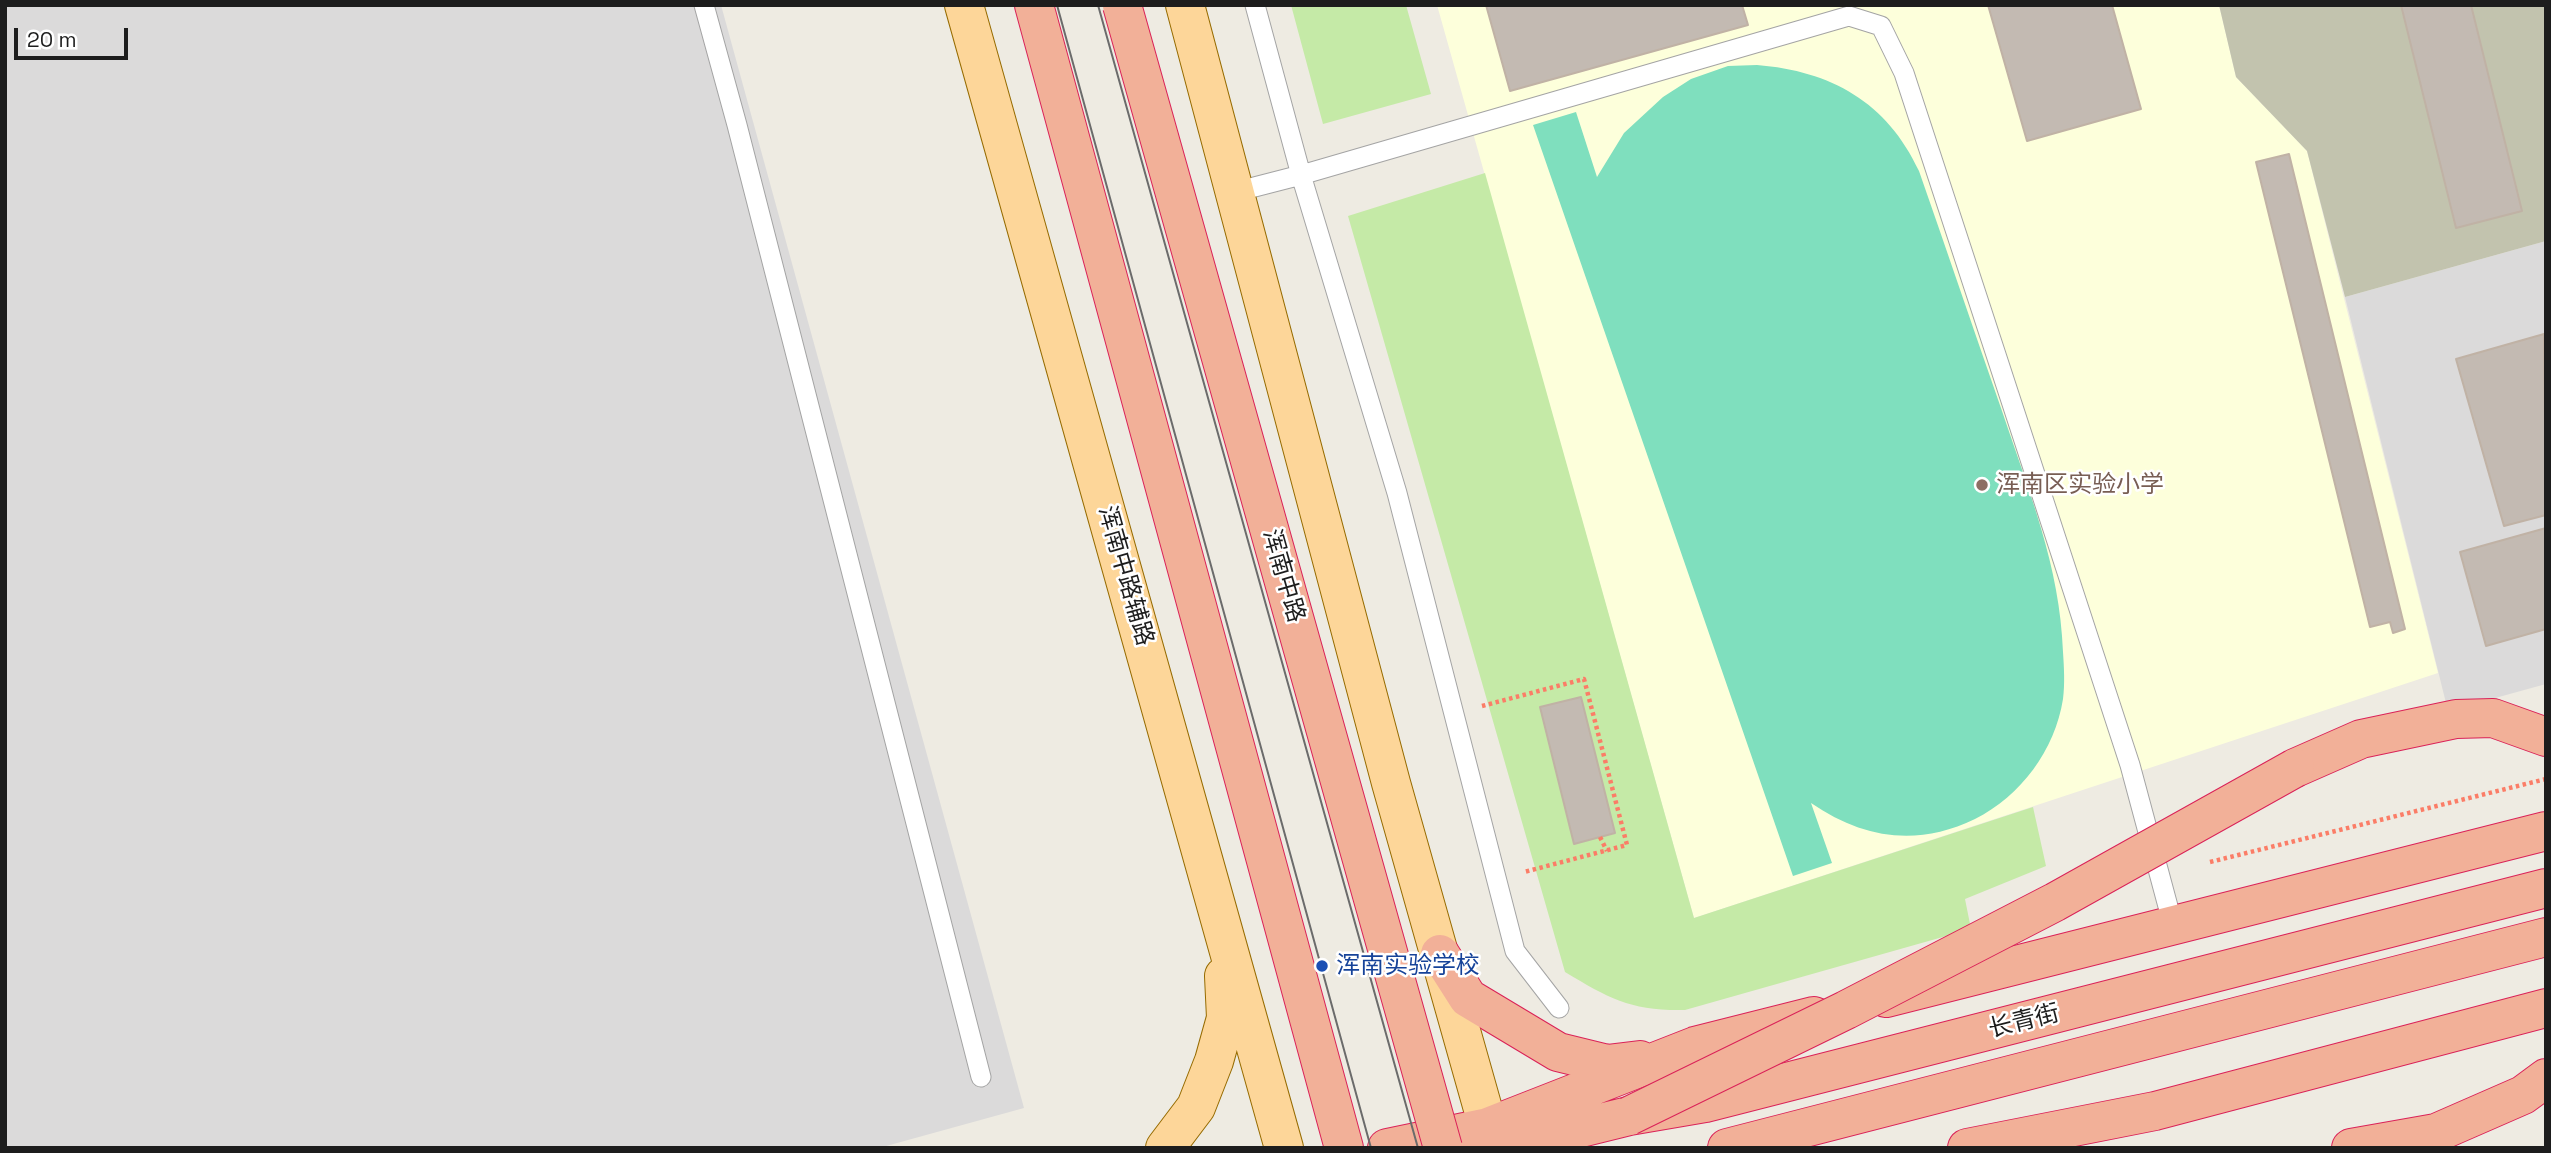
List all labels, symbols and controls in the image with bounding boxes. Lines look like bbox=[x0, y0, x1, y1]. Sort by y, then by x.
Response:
scale bar bbox=[18, 14, 131, 58]
text: 20 m bbox=[27, 26, 77, 53]
place label: 浑南区实验小学 bbox=[1996, 471, 2164, 499]
marker: 浑南区实验小学 bbox=[1974, 477, 1990, 493]
street label: 浑南中路辅路 bbox=[1091, 503, 1159, 649]
street label: 浑南中路 bbox=[1256, 526, 1310, 626]
place label: 浑南实验学校 bbox=[1336, 952, 1480, 980]
marker: 浑南实验学校 bbox=[1314, 958, 1330, 974]
street label: 长青街 bbox=[1986, 999, 2062, 1045]

